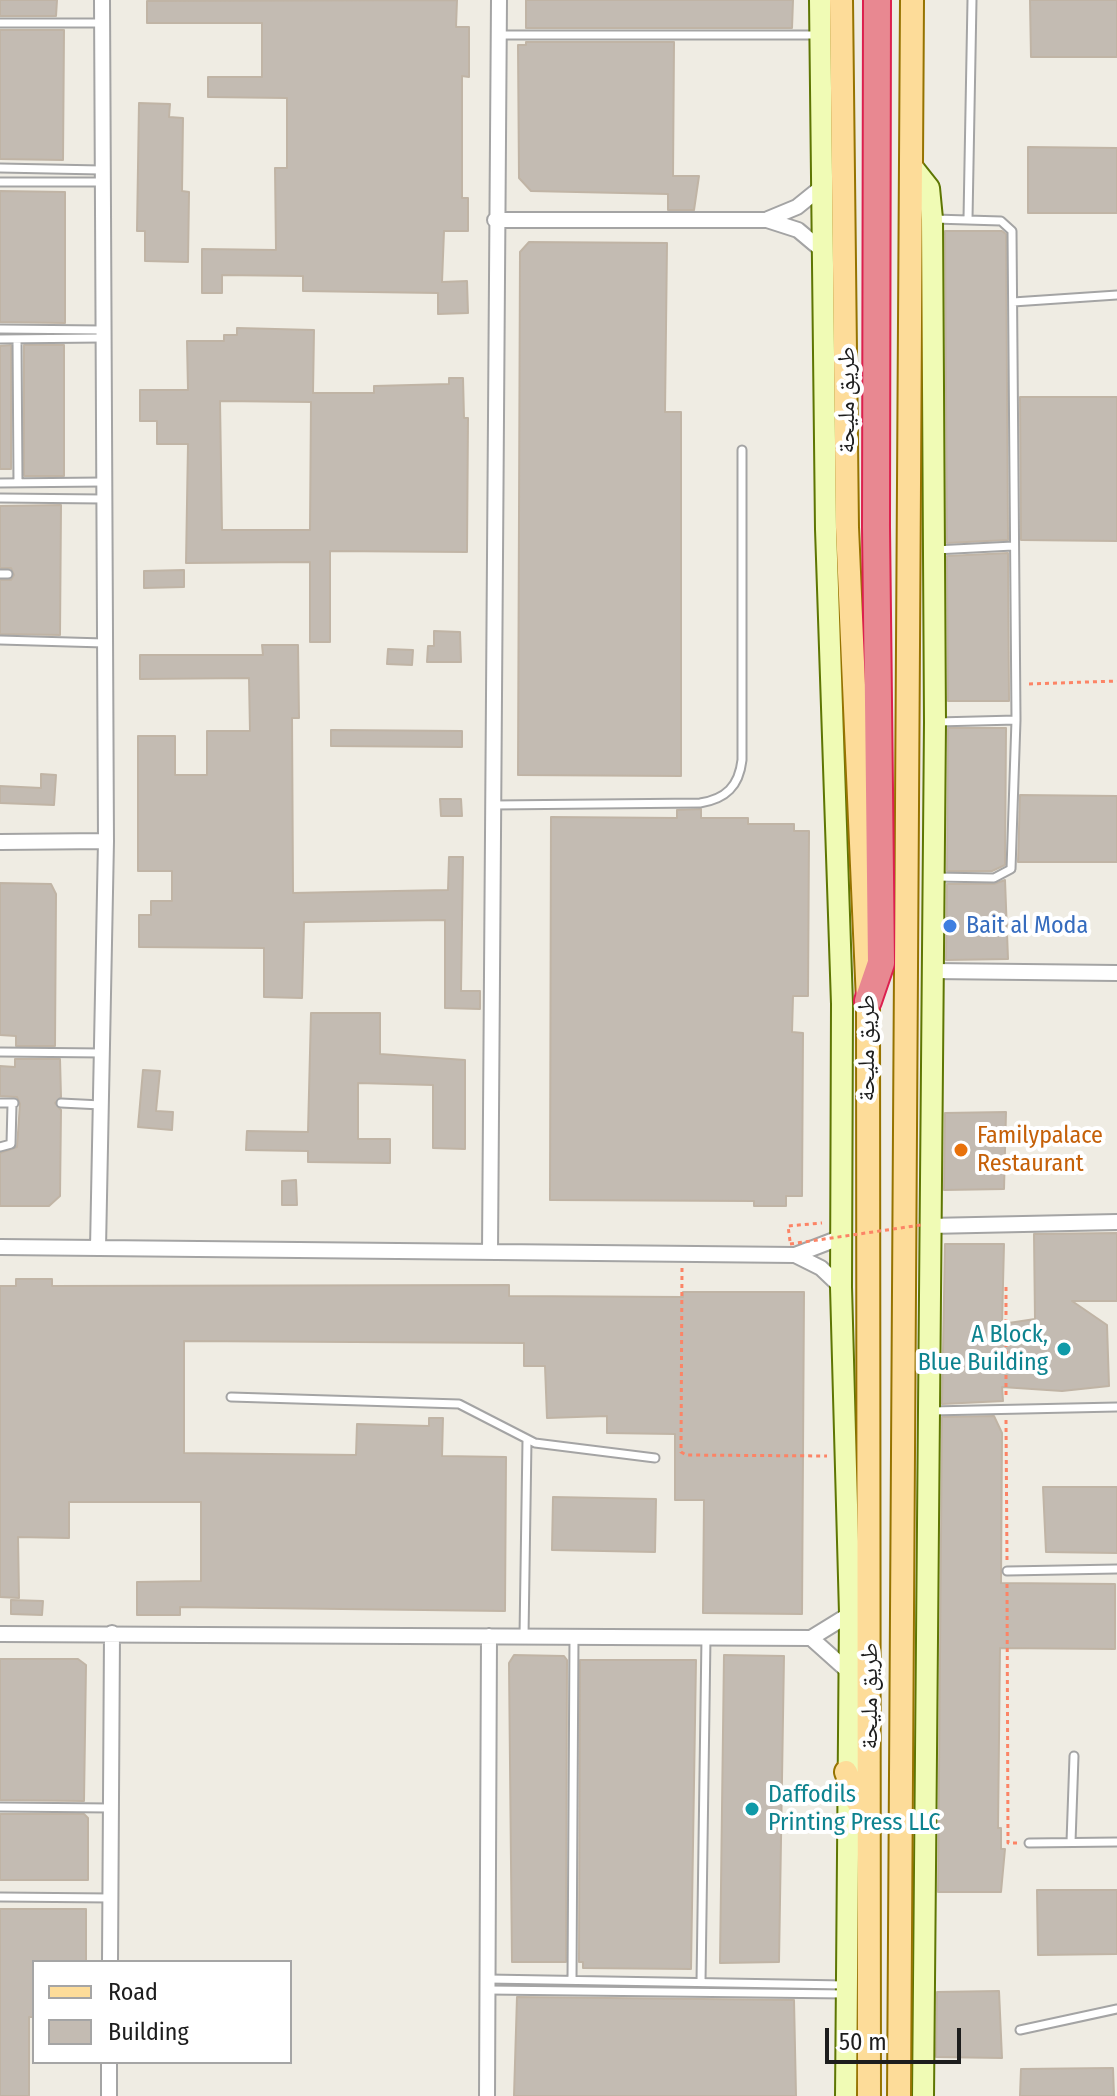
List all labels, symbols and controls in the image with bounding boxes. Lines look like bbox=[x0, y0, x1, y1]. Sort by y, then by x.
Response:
street label: طريق مليحة bbox=[833, 346, 861, 454]
place label: Bait al Moda bbox=[966, 912, 1088, 940]
marker: Bait al Moda bbox=[941, 917, 959, 935]
street label: طريق مليحة bbox=[853, 994, 881, 1102]
place label: Familypalace Restaurant bbox=[977, 1122, 1103, 1178]
marker: Familypalace Restaurant bbox=[952, 1141, 970, 1159]
place label: A Block, Blue Building bbox=[918, 1321, 1048, 1377]
marker: A Block, Blue Building bbox=[1055, 1340, 1073, 1358]
street label: طريق مليحة bbox=[856, 1642, 884, 1750]
place label: Daffodils Printing Press LLC bbox=[768, 1781, 941, 1837]
marker: Daffodils Printing Press LLC bbox=[743, 1800, 761, 1818]
legend bbox=[32, 1960, 292, 2064]
text: Road bbox=[108, 1978, 158, 2006]
scale bar bbox=[829, 2012, 965, 2062]
text: Building bbox=[108, 2018, 189, 2046]
text: 50 m bbox=[839, 2028, 887, 2056]

